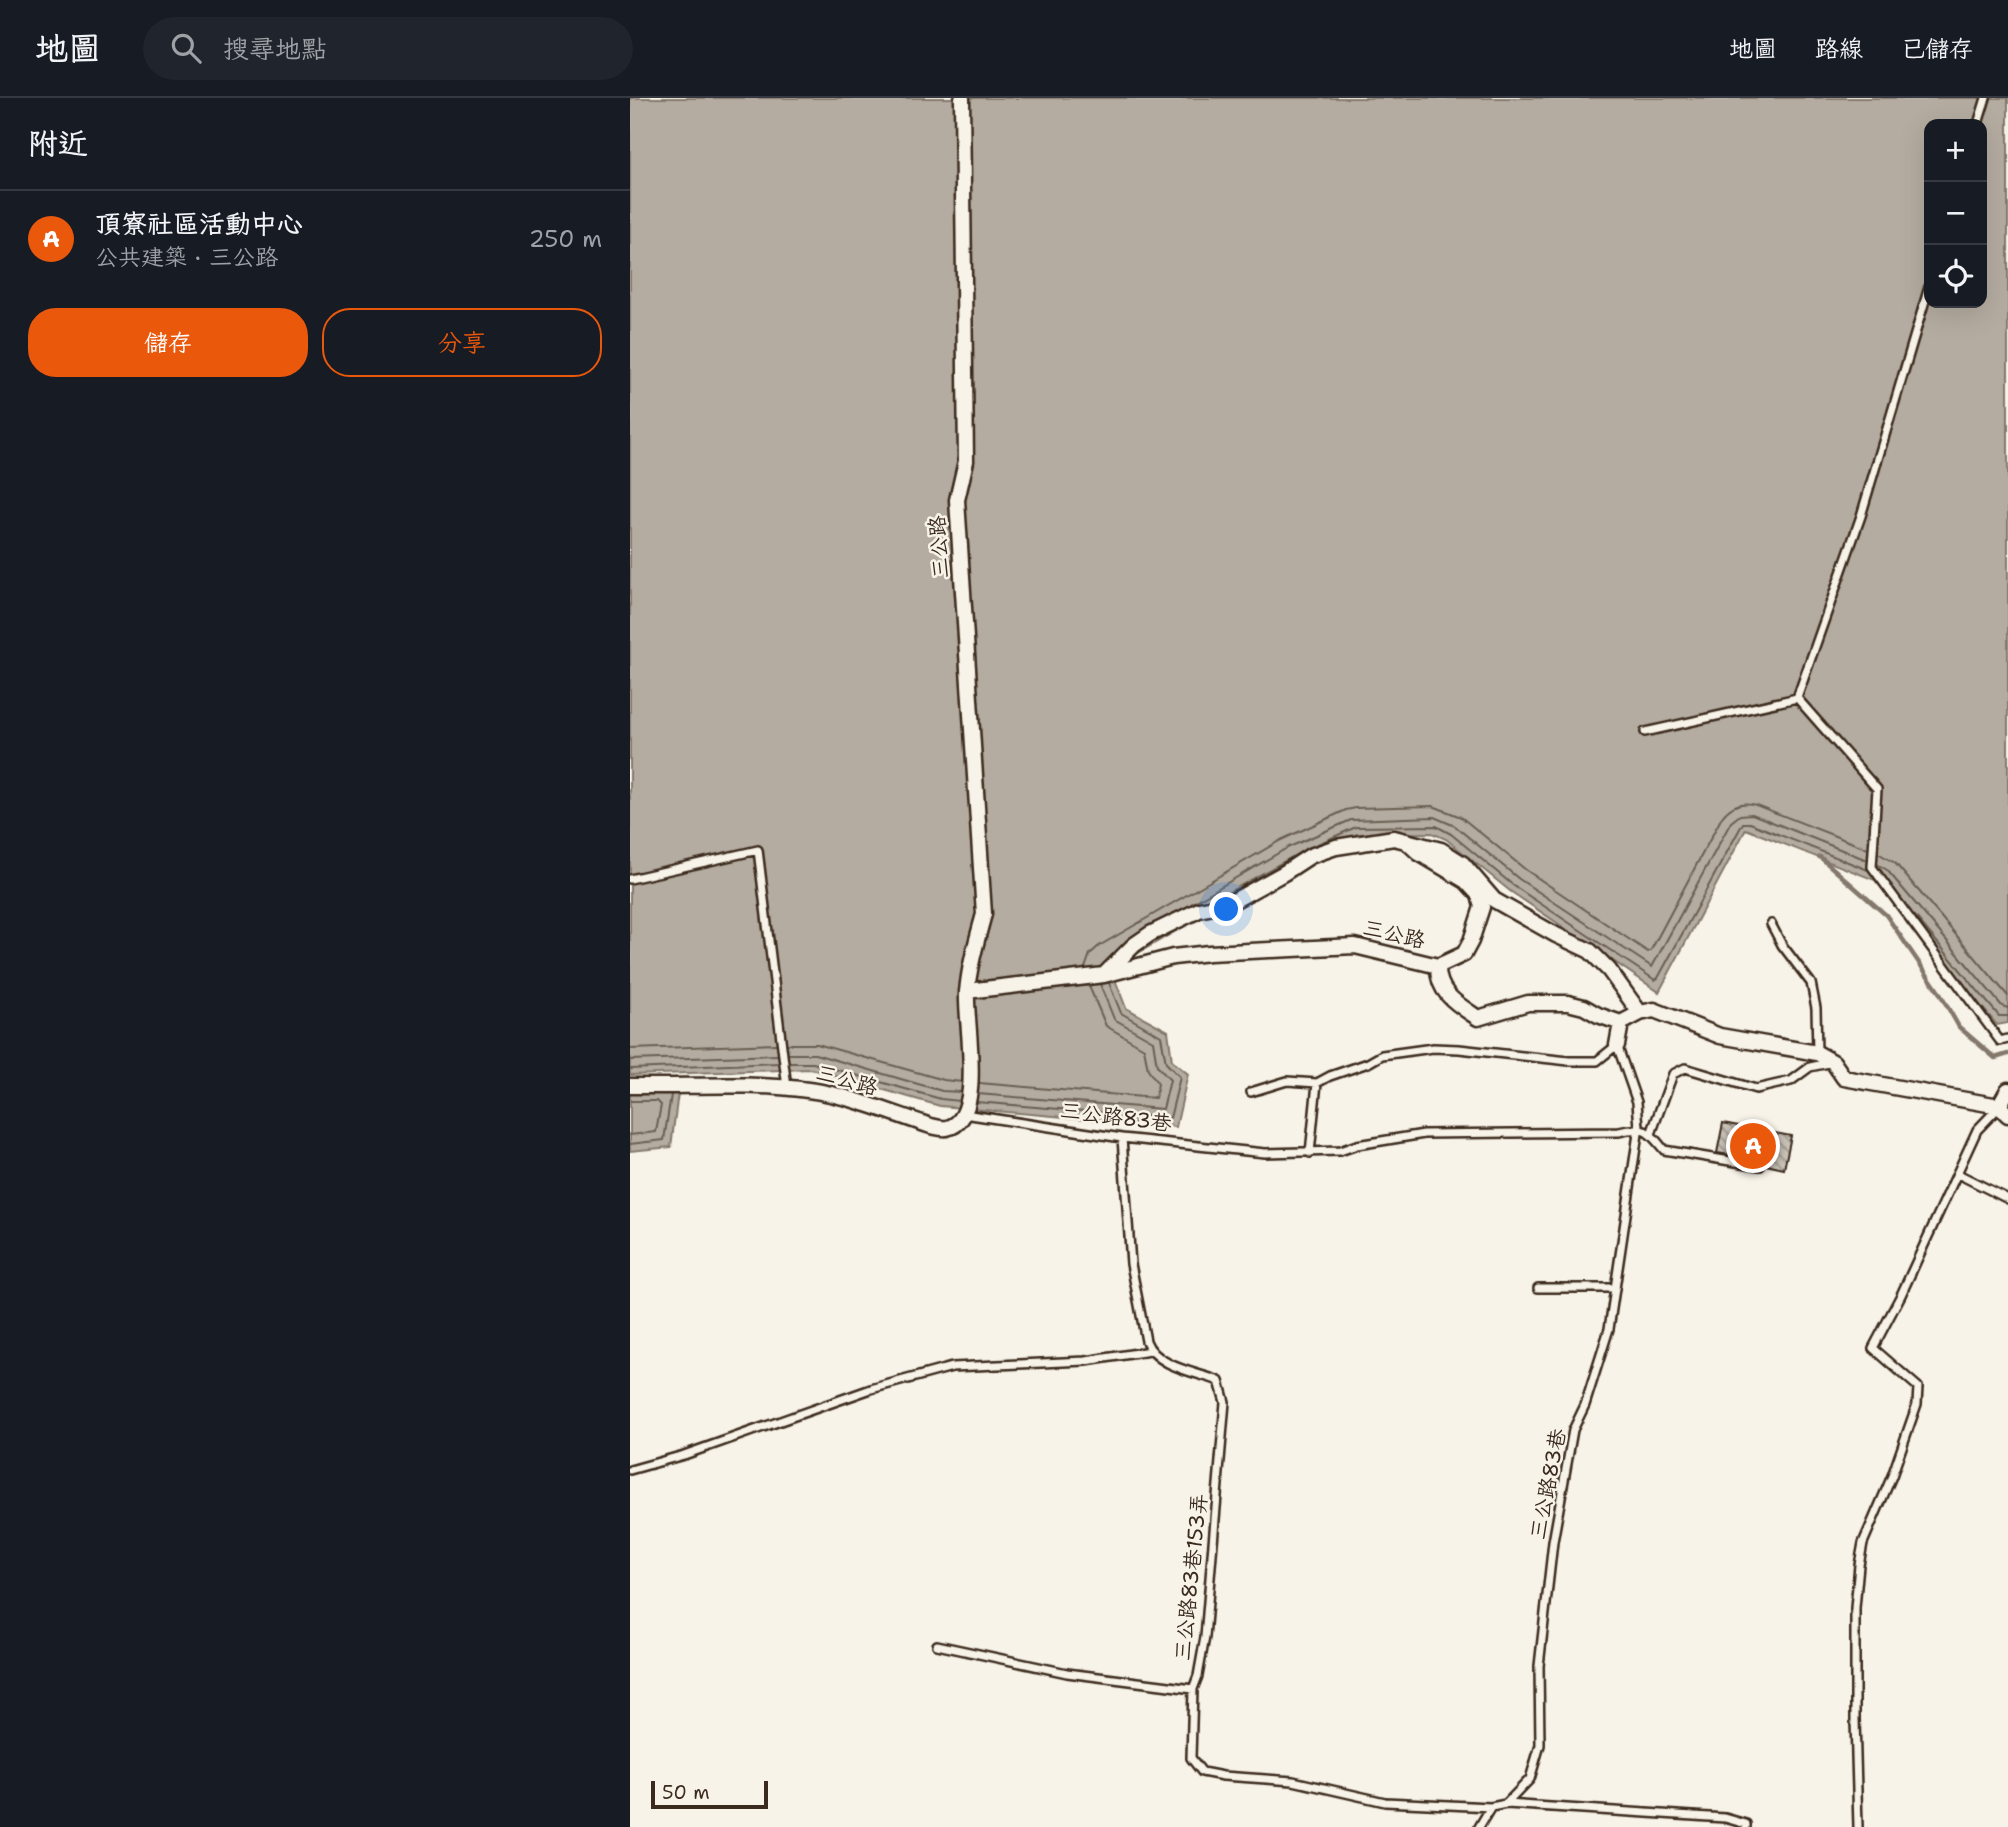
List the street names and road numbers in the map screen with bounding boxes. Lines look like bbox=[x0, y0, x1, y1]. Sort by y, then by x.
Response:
street label: 三公路 bbox=[923, 515, 955, 579]
street label: 三公路 bbox=[1360, 913, 1428, 955]
street label: 三公路 bbox=[813, 1058, 881, 1102]
street label: 三公路83巷 bbox=[1059, 1096, 1173, 1138]
street label: 三公路83巷 bbox=[1524, 1426, 1572, 1542]
street label: 三公路83巷153弄 bbox=[1168, 1492, 1214, 1662]

